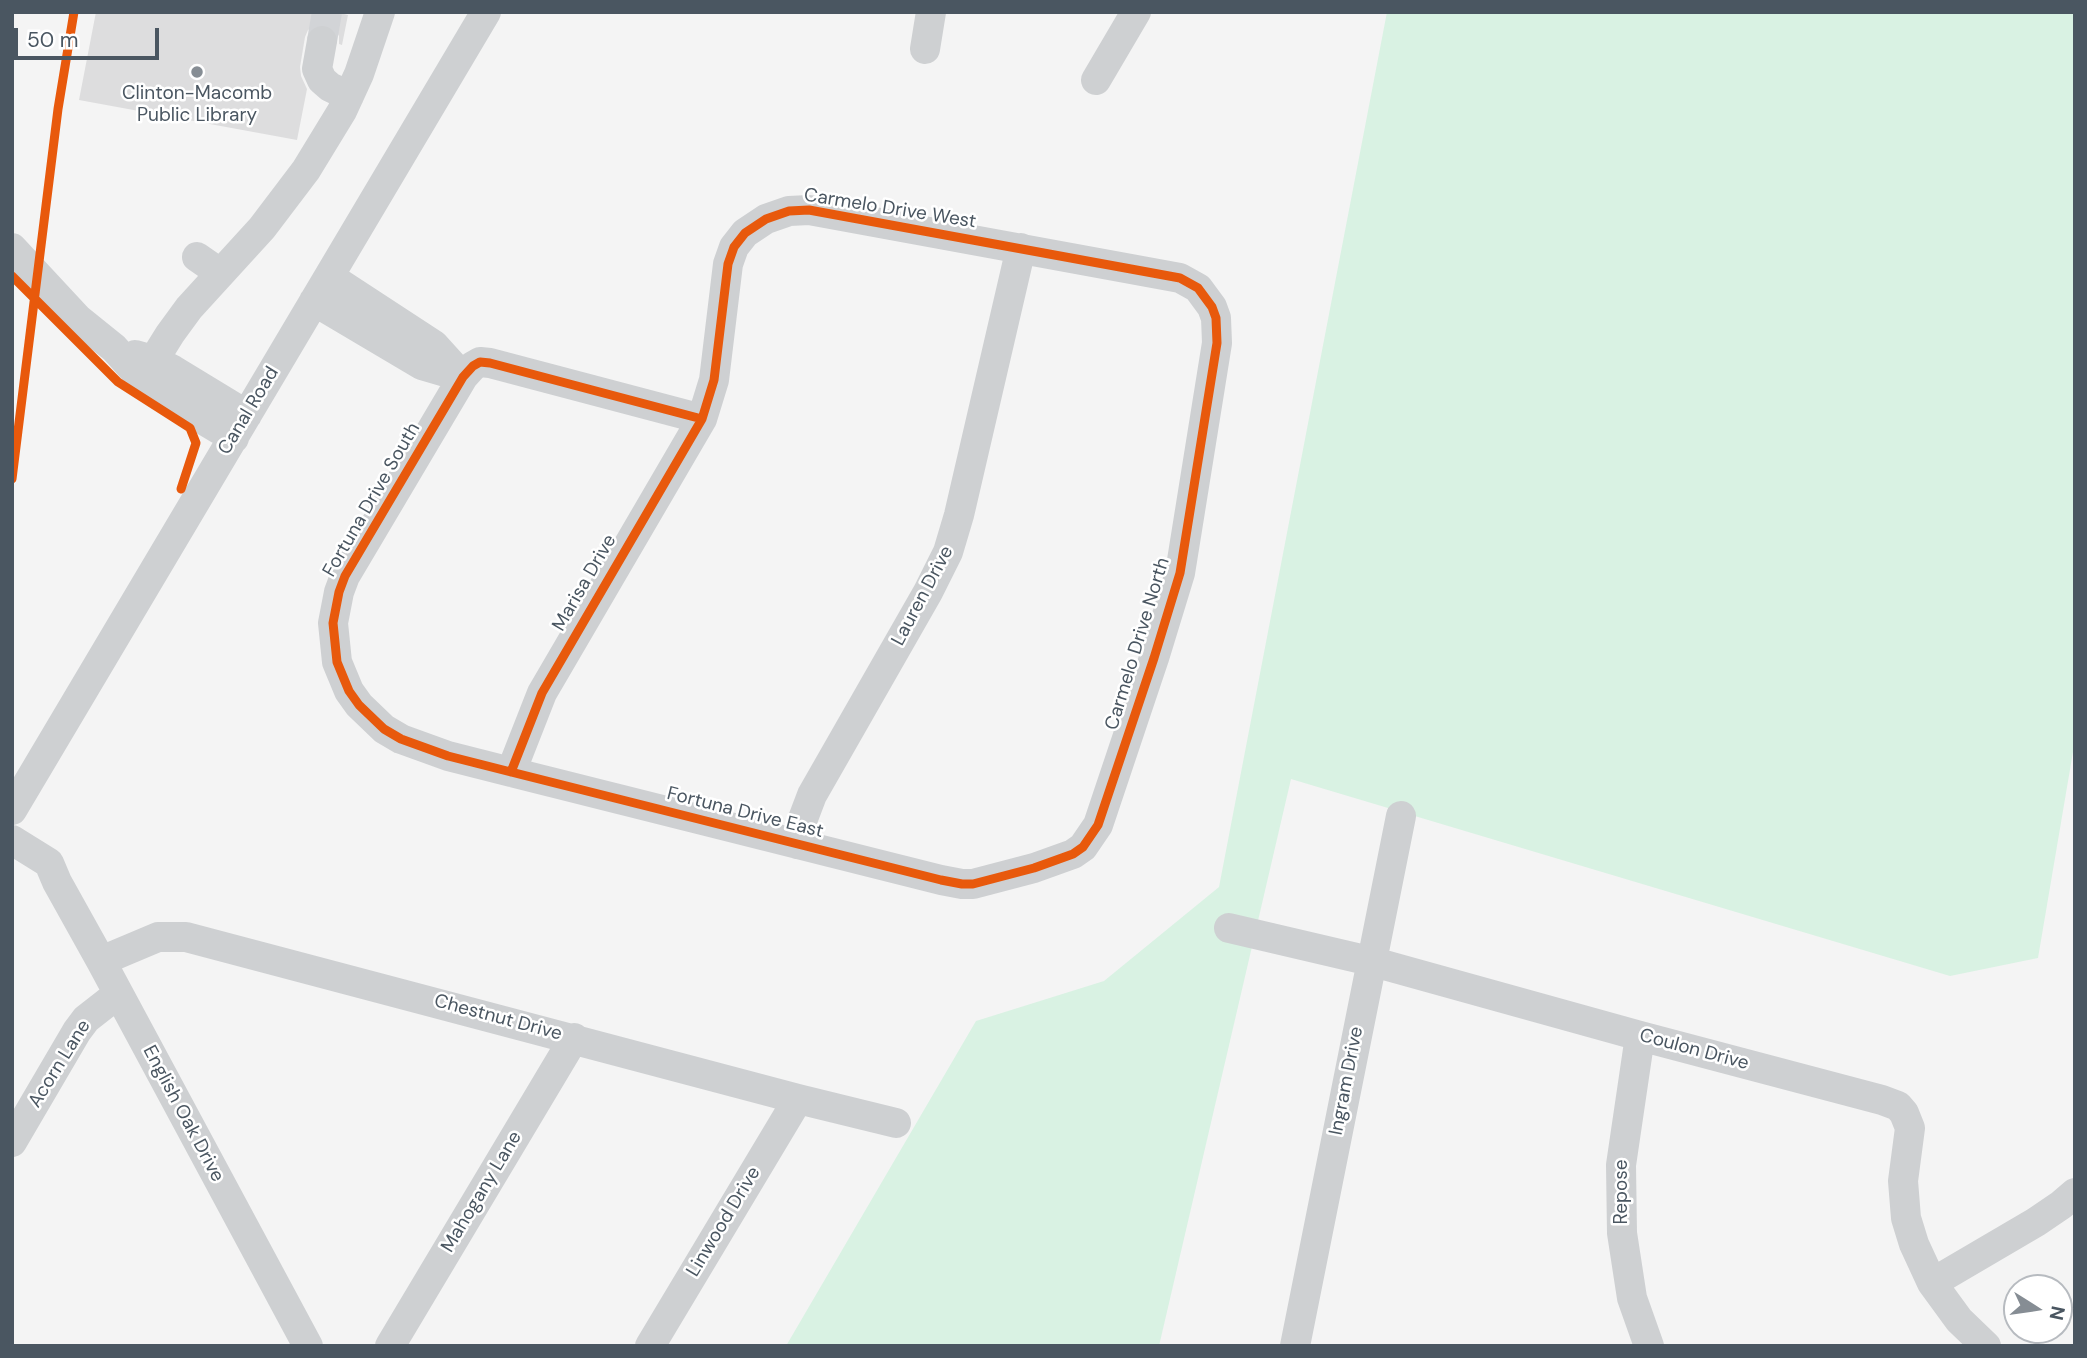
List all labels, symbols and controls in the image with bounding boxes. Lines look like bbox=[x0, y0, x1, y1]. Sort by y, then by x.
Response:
scale bar bbox=[18, 14, 163, 58]
text: 50 m bbox=[27, 26, 78, 54]
marker: Clinton-Macomb Public Library bbox=[189, 64, 205, 80]
place label: Clinton-Macomb Public Library bbox=[122, 83, 272, 127]
street label: Carmelo Drive West bbox=[802, 184, 978, 234]
street label: Canal Road bbox=[214, 363, 284, 459]
street label: Fortuna Drive South bbox=[319, 419, 425, 581]
street label: Marisa Drive bbox=[548, 531, 622, 635]
street label: Lauren Drive bbox=[887, 542, 959, 650]
street label: Carmelo Drive North bbox=[1101, 555, 1175, 733]
street label: Fortuna Drive East bbox=[664, 783, 826, 843]
street label: Chestnut Drive bbox=[432, 990, 564, 1046]
street label: Acorn Lane bbox=[24, 1016, 96, 1112]
street label: Coulon Drive bbox=[1637, 1024, 1751, 1076]
street label: Ingram Drive bbox=[1325, 1025, 1369, 1137]
street label: English Oak Drive bbox=[137, 1042, 229, 1186]
street label: Mahogany Lane bbox=[437, 1127, 527, 1257]
street label: Repose bbox=[1611, 1160, 1633, 1224]
street label: Linwood Drive bbox=[682, 1163, 766, 1281]
north arrow bbox=[2003, 1274, 2073, 1344]
text: N bbox=[2043, 1304, 2071, 1322]

